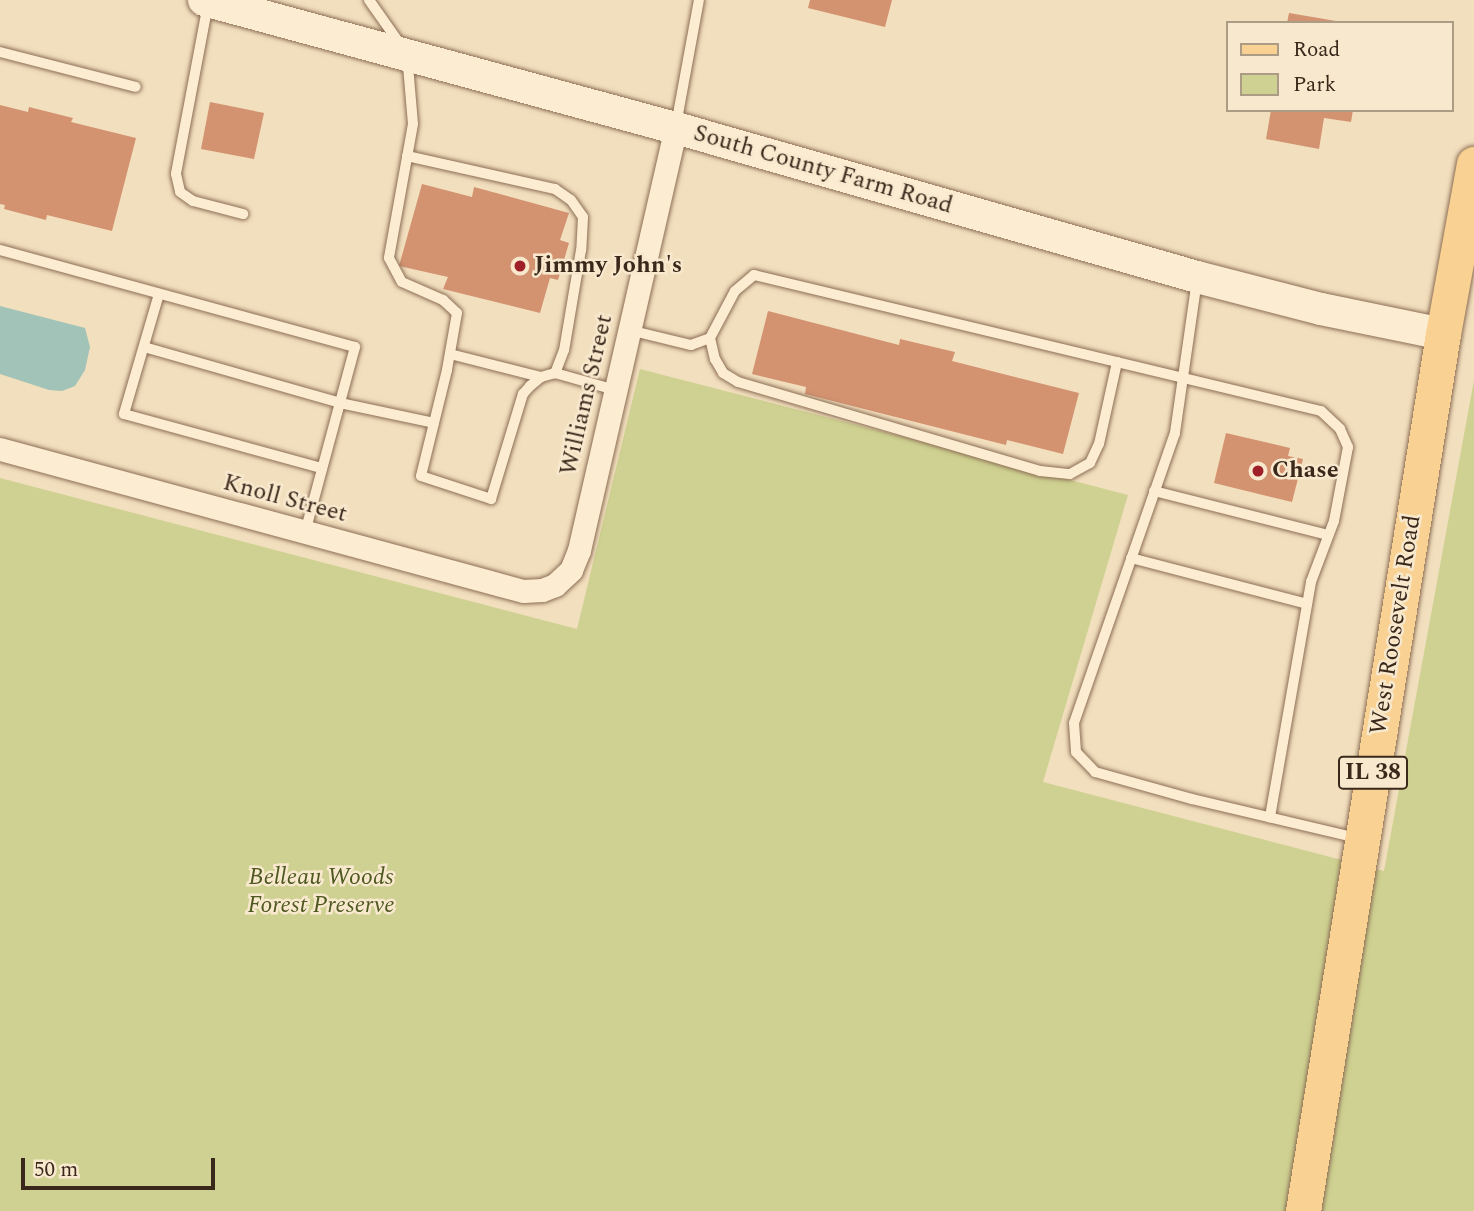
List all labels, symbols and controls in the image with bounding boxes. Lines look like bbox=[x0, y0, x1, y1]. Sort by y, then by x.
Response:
legend bbox=[1226, 21, 1453, 112]
text: Road bbox=[1293, 34, 1340, 66]
text: Park bbox=[1293, 69, 1336, 101]
street label: South County Farm Road bbox=[690, 119, 956, 221]
place label: Jimmy John's bbox=[534, 252, 682, 280]
marker: Jimmy John's bbox=[512, 258, 528, 274]
street label: Williams Street bbox=[555, 312, 619, 478]
place label: Chase bbox=[1272, 457, 1339, 485]
marker: Chase bbox=[1250, 463, 1266, 479]
street label: Knoll Street bbox=[220, 469, 350, 529]
street label: West Roosevelt Road bbox=[1364, 513, 1428, 737]
road number: IL 38 bbox=[1338, 754, 1408, 792]
park label: Belleau Woods Forest Preserve bbox=[247, 864, 395, 920]
scale bar bbox=[24, 1144, 219, 1188]
text: 50 m bbox=[34, 1154, 78, 1186]

